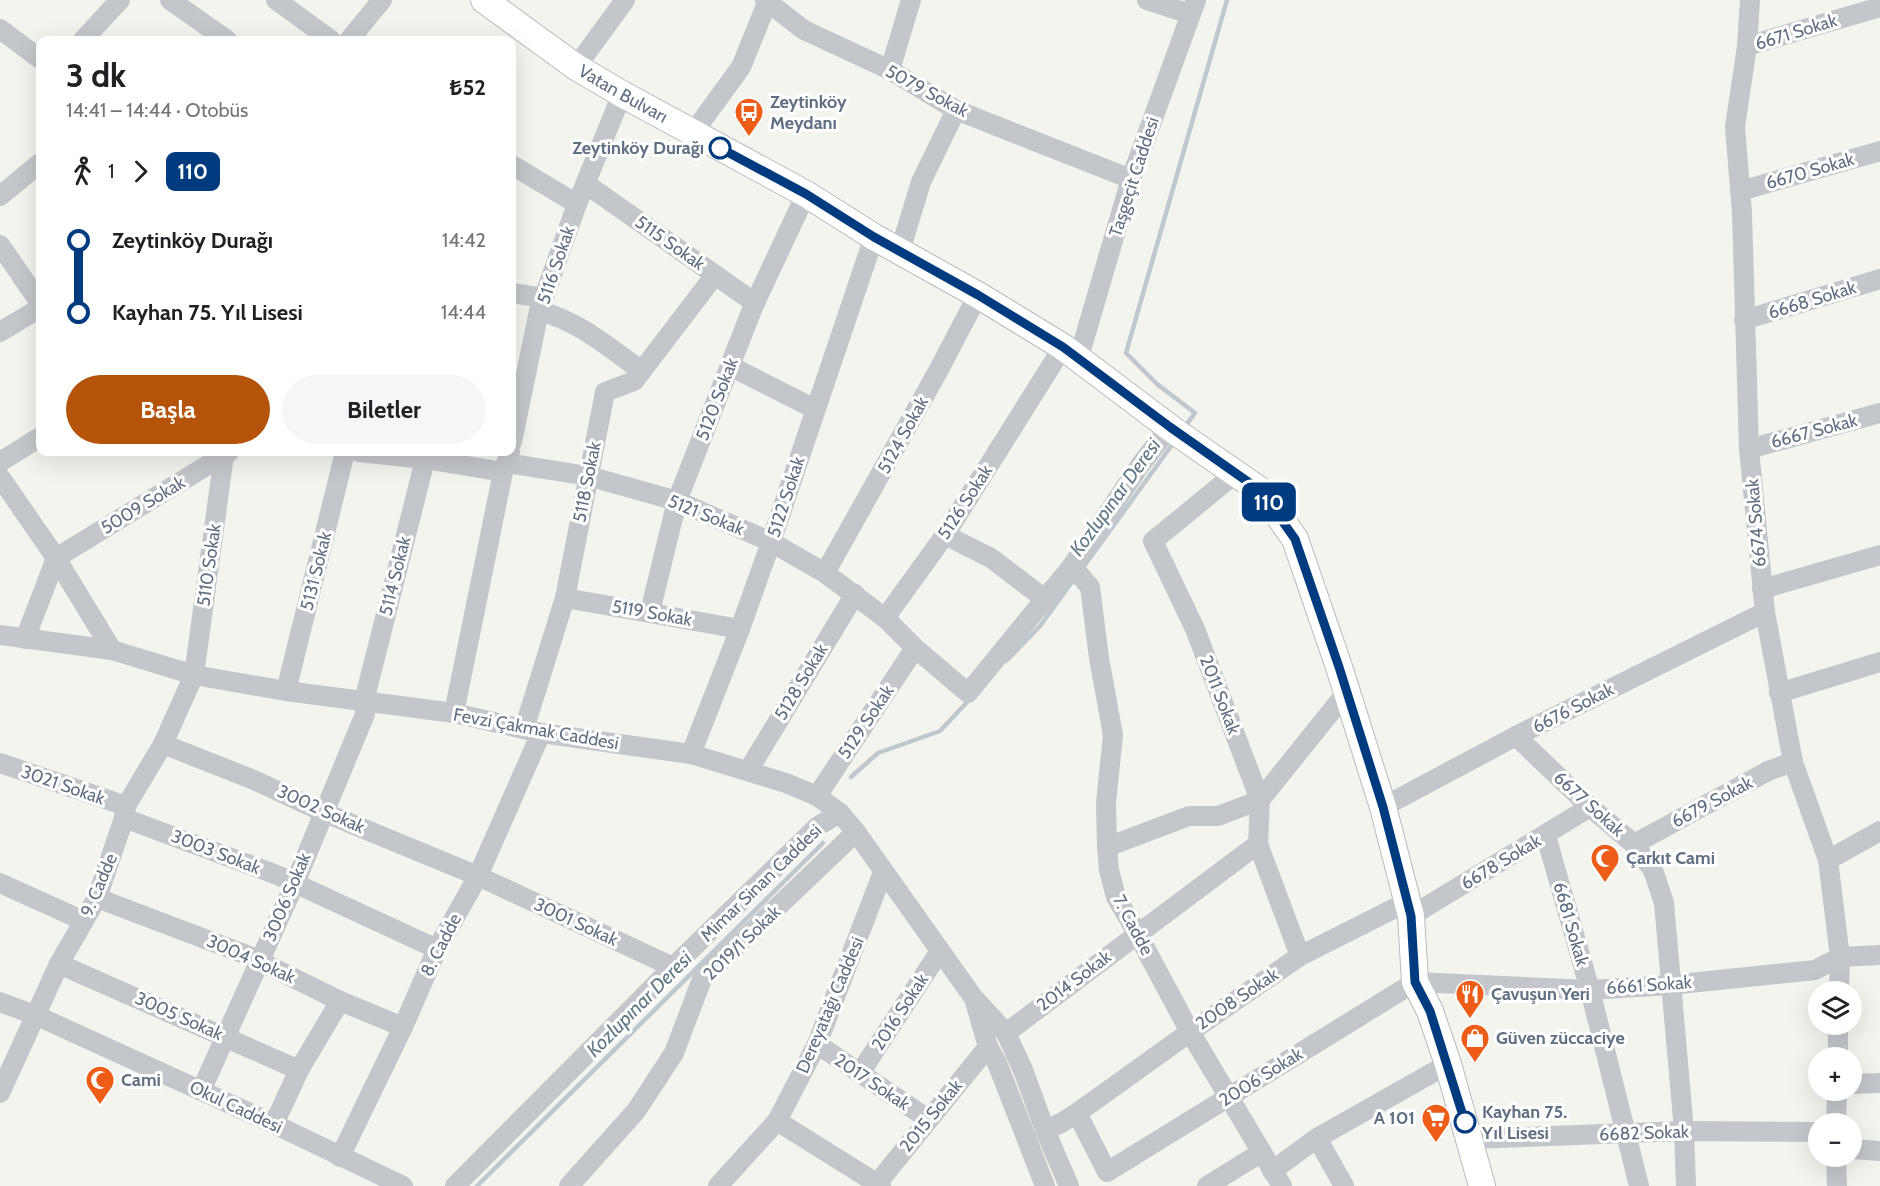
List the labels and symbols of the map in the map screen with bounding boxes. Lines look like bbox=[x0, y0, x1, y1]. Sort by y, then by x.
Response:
street label: 6671 Sokak bbox=[1752, 9, 1840, 55]
street label: Vatan Bulvarı bbox=[575, 60, 671, 128]
street label: 5079 Sokak bbox=[882, 60, 973, 122]
place label: Zeytinköy Meydanı bbox=[770, 91, 847, 134]
bus stop icon: Zeytinköy Meydanı bbox=[733, 96, 765, 138]
street label: Taşgeçit Caddesi bbox=[1104, 114, 1164, 240]
place label: Zeytinköy Durağı bbox=[572, 137, 704, 159]
marker: Zeytinköy Durağı bbox=[709, 137, 731, 159]
street label: 6670 Sokak bbox=[1763, 148, 1858, 194]
street label: 5115 Sokak bbox=[631, 211, 710, 276]
street label: 5116 Sokak bbox=[532, 222, 580, 307]
street label: 6668 Sokak bbox=[1765, 276, 1859, 324]
street label: 5120 Sokak bbox=[691, 354, 743, 443]
street label: 5124 Sokak bbox=[873, 392, 934, 477]
street label: 6667 Sokak bbox=[1768, 409, 1861, 453]
water label: Kozlupınar Deresi bbox=[1064, 433, 1166, 560]
street label: 5118 Sokak bbox=[568, 439, 606, 524]
street label: 5122 Sokak bbox=[763, 453, 810, 540]
street label: 5126 Sokak bbox=[933, 460, 998, 543]
street label: 5009 Sokak bbox=[97, 471, 190, 539]
street label: 6674 Sokak bbox=[1741, 477, 1771, 568]
line badge: 110 bbox=[1234, 482, 1304, 522]
street label: 5121 Sokak bbox=[665, 490, 748, 541]
street label: 5110 Sokak bbox=[192, 521, 226, 608]
street label: 5131 Sokak bbox=[296, 528, 337, 613]
street label: 5114 Sokak bbox=[375, 533, 416, 618]
street label: 5119 Sokak bbox=[610, 595, 695, 631]
street label: 5128 Sokak bbox=[770, 639, 833, 724]
street label: 2011 Sokak bbox=[1195, 652, 1245, 738]
street label: 6676 Sokak bbox=[1529, 678, 1618, 738]
street label: 5129 Sokak bbox=[833, 680, 899, 763]
street label: Fevzi Çakmak Caddesi bbox=[452, 704, 620, 754]
street label: 3021 Sokak bbox=[18, 760, 108, 810]
street label: 6677 Sokak bbox=[1549, 767, 1630, 842]
street label: 6679 Sokak bbox=[1668, 771, 1757, 833]
street label: 3002 Sokak bbox=[274, 780, 369, 838]
street label: Mimar Sinan Caddesi bbox=[696, 820, 826, 946]
street label: 3003 Sokak bbox=[168, 825, 265, 879]
street label: 6678 Sokak bbox=[1457, 829, 1546, 894]
mosque icon: Çarkıt Cami bbox=[1589, 842, 1621, 884]
place label: Çarkıt Cami bbox=[1626, 847, 1715, 869]
street label: 3006 Sokak bbox=[258, 848, 316, 945]
street label: 9. Cadde bbox=[76, 850, 122, 920]
street label: 6681 Sokak bbox=[1549, 879, 1594, 969]
street label: 7. Cadde bbox=[1108, 891, 1158, 959]
street label: 3001 Sokak bbox=[531, 893, 622, 951]
street label: 2019/1 Sokak bbox=[699, 900, 786, 985]
street label: 8. Cadde bbox=[416, 910, 466, 980]
street label: 3004 Sokak bbox=[203, 930, 299, 989]
street label: Dereyatağı Caddesi bbox=[791, 934, 869, 1076]
street label: 2014 Sokak bbox=[1032, 945, 1116, 1016]
water label: Kozlupınar Deresi bbox=[581, 946, 697, 1062]
street label: 2008 Sokak bbox=[1192, 963, 1283, 1035]
street label: 2016 Sokak bbox=[867, 969, 933, 1055]
street label: 6661 Sokak bbox=[1606, 971, 1693, 999]
restaurant icon: Çavuşun Yeri bbox=[1454, 978, 1486, 1020]
place label: Çavuşun Yeri bbox=[1491, 983, 1590, 1005]
street label: 3005 Sokak bbox=[132, 987, 227, 1045]
shop icon: Güven züccaciye bbox=[1459, 1022, 1491, 1064]
place label: Güven züccaciye bbox=[1496, 1027, 1625, 1049]
street label: 2006 Sokak bbox=[1215, 1042, 1307, 1111]
street label: 2017 Sokak bbox=[830, 1049, 915, 1116]
mosque icon: Cami bbox=[84, 1064, 116, 1106]
place label: Cami bbox=[121, 1069, 161, 1091]
street label: 2015 Sokak bbox=[895, 1075, 967, 1157]
street label: Okul Caddesi bbox=[186, 1076, 286, 1138]
place label: Kayhan 75. Yıl Lisesi bbox=[1481, 1101, 1567, 1144]
supermarket icon: A 101 bbox=[1420, 1102, 1452, 1144]
place label: A 101 bbox=[1374, 1107, 1415, 1129]
marker: Kayhan 75. Yıl Lisesi bbox=[1454, 1111, 1476, 1133]
street label: 6682 Sokak bbox=[1599, 1120, 1690, 1146]

